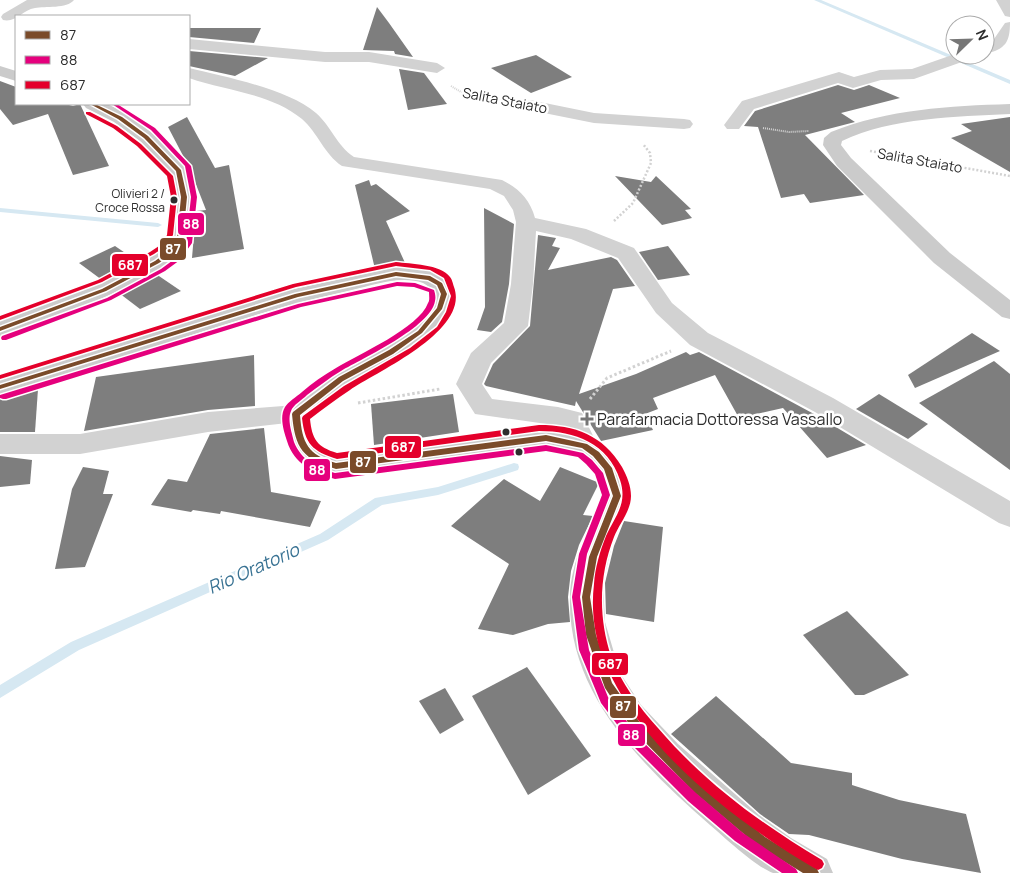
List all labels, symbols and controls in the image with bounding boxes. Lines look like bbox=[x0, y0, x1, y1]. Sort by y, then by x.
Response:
legend bbox=[15, 15, 190, 105]
north arrow bbox=[945, 15, 995, 65]
text: 87 bbox=[60, 24, 76, 45]
text: N bbox=[972, 26, 993, 43]
text: 88 bbox=[60, 49, 77, 70]
text: 687 bbox=[60, 74, 86, 95]
street label: Salita Staiato bbox=[461, 82, 549, 118]
street label: Salita Staiato bbox=[876, 143, 964, 177]
place label: Olivieri 2 / Croce Rossa bbox=[95, 185, 165, 216]
marker: Olivieri 2 / Croce Rossa bbox=[169, 195, 179, 205]
line badge: 88 bbox=[177, 212, 205, 236]
text: 88 bbox=[182, 214, 200, 233]
line badge: 87 bbox=[159, 237, 187, 261]
text: 87 bbox=[165, 239, 181, 258]
line badge: 687 bbox=[111, 253, 149, 277]
text: 687 bbox=[118, 255, 142, 274]
place label: Parafarmacia Dottoressa Vassallo bbox=[597, 408, 842, 430]
marker: Parafarmacia Dottoressa Vassallo bbox=[581, 413, 593, 425]
unlabelled marker bbox=[501, 427, 511, 437]
line badge: 687 bbox=[384, 435, 422, 459]
text: 687 bbox=[391, 437, 415, 456]
unlabelled marker bbox=[514, 447, 524, 457]
line badge: 87 bbox=[349, 450, 377, 474]
text: 87 bbox=[355, 452, 371, 471]
line badge: 88 bbox=[303, 458, 331, 482]
text: 88 bbox=[308, 460, 326, 479]
water label: Rio Oratorio bbox=[203, 537, 304, 599]
line badge: 687 bbox=[591, 652, 629, 676]
text: 687 bbox=[598, 654, 622, 673]
line badge: 87 bbox=[609, 695, 637, 719]
text: 87 bbox=[615, 696, 631, 715]
line badge: 88 bbox=[617, 723, 646, 747]
text: 88 bbox=[622, 725, 640, 744]

